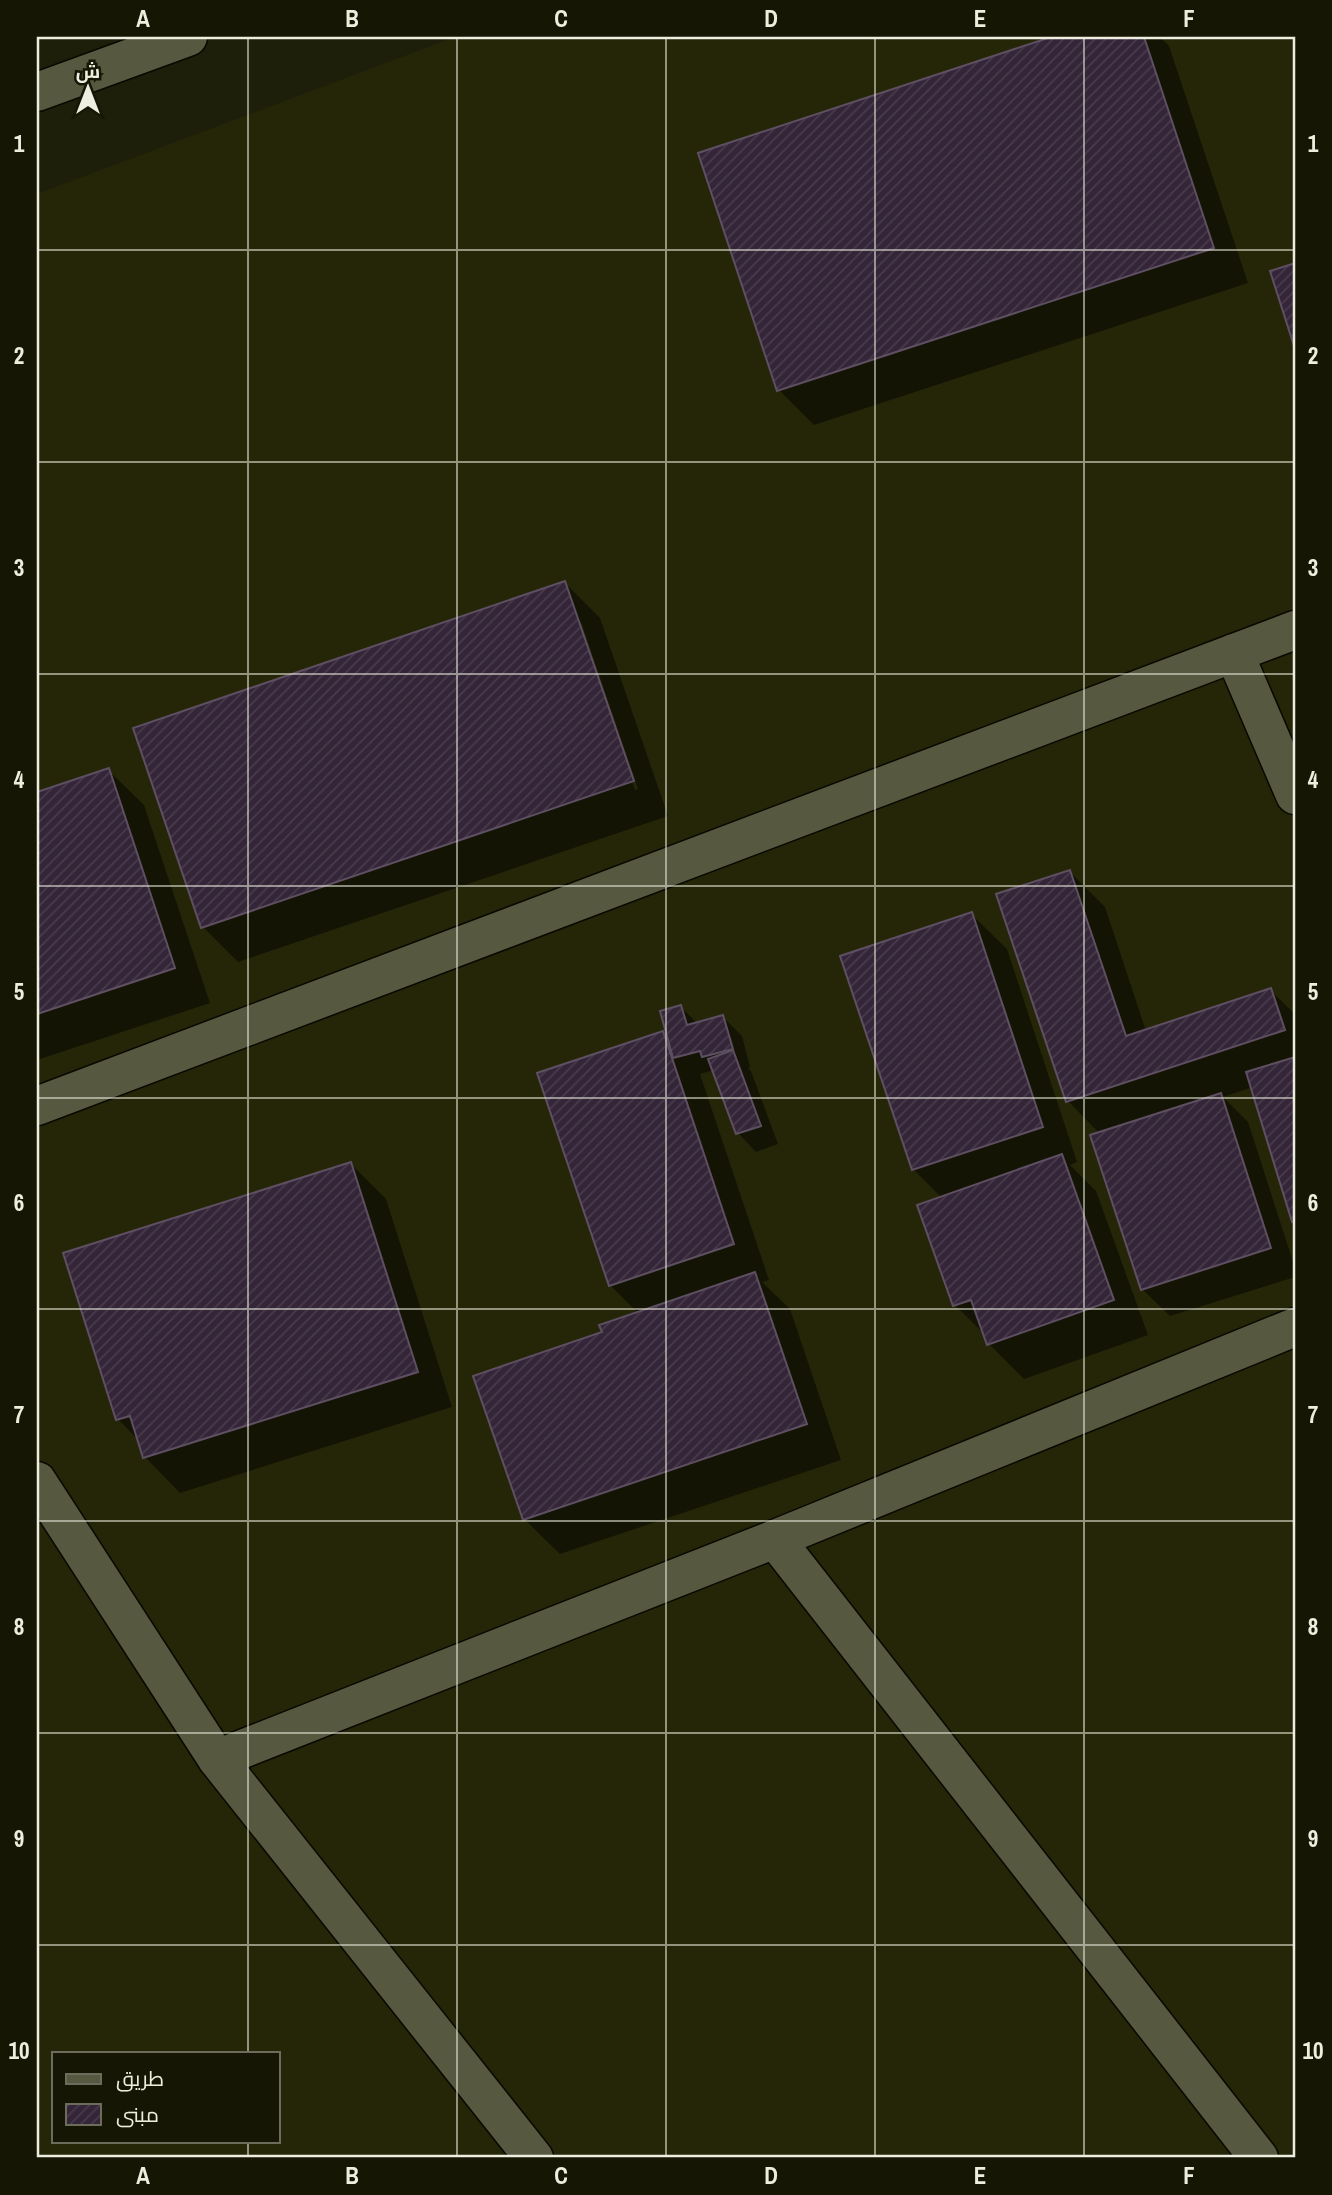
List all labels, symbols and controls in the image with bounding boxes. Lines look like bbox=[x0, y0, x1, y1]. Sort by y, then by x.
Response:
text: A bbox=[136, 3, 150, 34]
text: B bbox=[345, 3, 359, 34]
text: C bbox=[554, 3, 568, 34]
text: D bbox=[764, 3, 778, 34]
text: E bbox=[974, 3, 986, 34]
text: F bbox=[1183, 3, 1195, 34]
north arrow bbox=[52, 52, 122, 122]
text: ش bbox=[76, 58, 100, 84]
text: 1 bbox=[14, 128, 25, 159]
text: 1 bbox=[1308, 128, 1319, 159]
text: 2 bbox=[14, 340, 24, 371]
text: 2 bbox=[1308, 340, 1318, 371]
text: 3 bbox=[14, 552, 24, 583]
text: 3 bbox=[1308, 552, 1318, 583]
text: 4 bbox=[14, 764, 25, 795]
text: 4 bbox=[1308, 764, 1319, 795]
text: 5 bbox=[14, 976, 24, 1007]
text: 5 bbox=[1308, 976, 1318, 1007]
text: 6 bbox=[14, 1187, 24, 1218]
text: 6 bbox=[1308, 1187, 1318, 1218]
text: 7 bbox=[14, 1399, 24, 1430]
text: 7 bbox=[1308, 1399, 1318, 1430]
text: 8 bbox=[14, 1611, 24, 1642]
text: 8 bbox=[1308, 1611, 1318, 1642]
text: 9 bbox=[14, 1823, 24, 1854]
text: 9 bbox=[1308, 1823, 1318, 1854]
text: 10 bbox=[9, 2035, 29, 2066]
text: 10 bbox=[1303, 2035, 1323, 2066]
legend bbox=[52, 2052, 280, 2142]
text: طريق bbox=[116, 2064, 164, 2093]
text: مبنى bbox=[116, 2100, 159, 2129]
text: A bbox=[136, 2160, 150, 2191]
text: B bbox=[345, 2160, 359, 2191]
text: C bbox=[554, 2160, 568, 2191]
text: D bbox=[764, 2160, 778, 2191]
text: E bbox=[974, 2160, 986, 2191]
text: F bbox=[1183, 2160, 1195, 2191]

